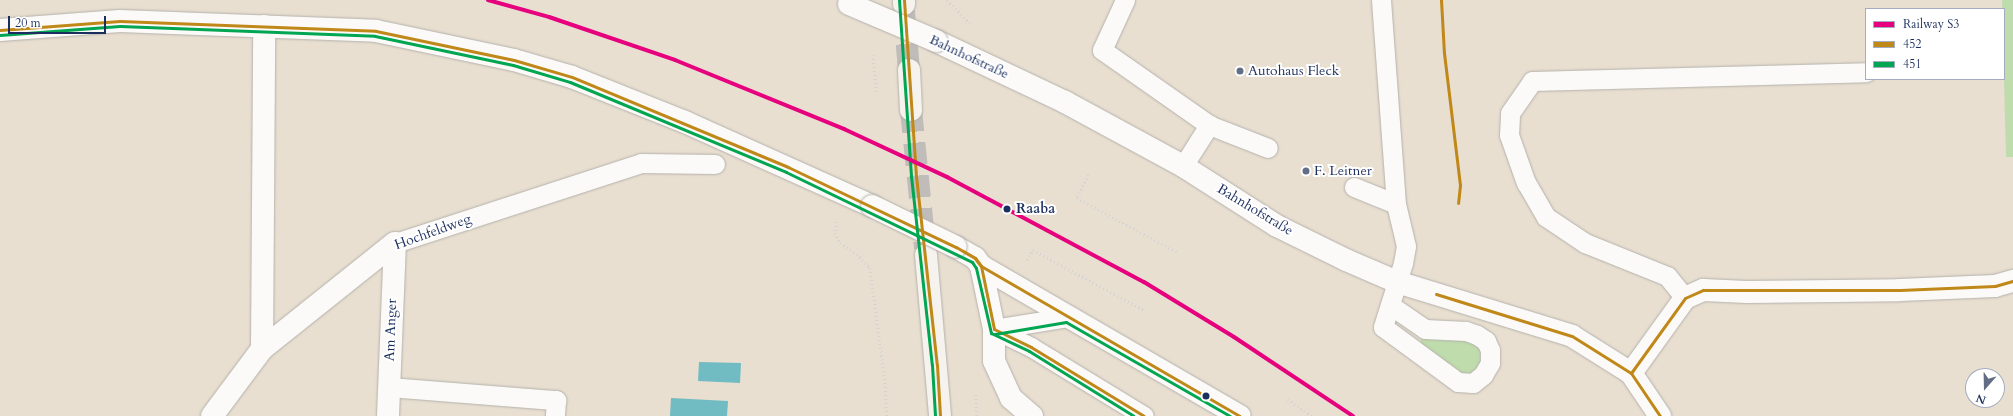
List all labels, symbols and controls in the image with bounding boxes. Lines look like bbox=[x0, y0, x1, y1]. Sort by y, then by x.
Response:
scale bar bbox=[10, 8, 108, 34]
legend bbox=[1865, 8, 2005, 80]
text: 20 m bbox=[15, 15, 41, 31]
text: Railway S3 bbox=[1903, 16, 1959, 32]
street label: Bahnhofstraße bbox=[927, 31, 1011, 83]
text: 452 bbox=[1903, 36, 1921, 52]
text: 451 bbox=[1903, 56, 1921, 72]
place label: Autohaus Fleck bbox=[1248, 63, 1339, 79]
marker: Autohaus Fleck bbox=[1235, 66, 1245, 76]
place label: F. Leitner bbox=[1314, 163, 1372, 179]
marker: F. Leitner bbox=[1301, 166, 1311, 176]
street label: Bahnhofstraße bbox=[1214, 181, 1296, 239]
place label: Raaba bbox=[1016, 201, 1055, 217]
marker: Raaba bbox=[1001, 203, 1013, 215]
street label: Hochfeldweg bbox=[392, 210, 474, 254]
street label: Am Anger bbox=[382, 298, 400, 362]
north arrow bbox=[1965, 368, 2005, 408]
text: N bbox=[1974, 390, 1988, 407]
unlabelled marker bbox=[1201, 391, 1211, 401]

